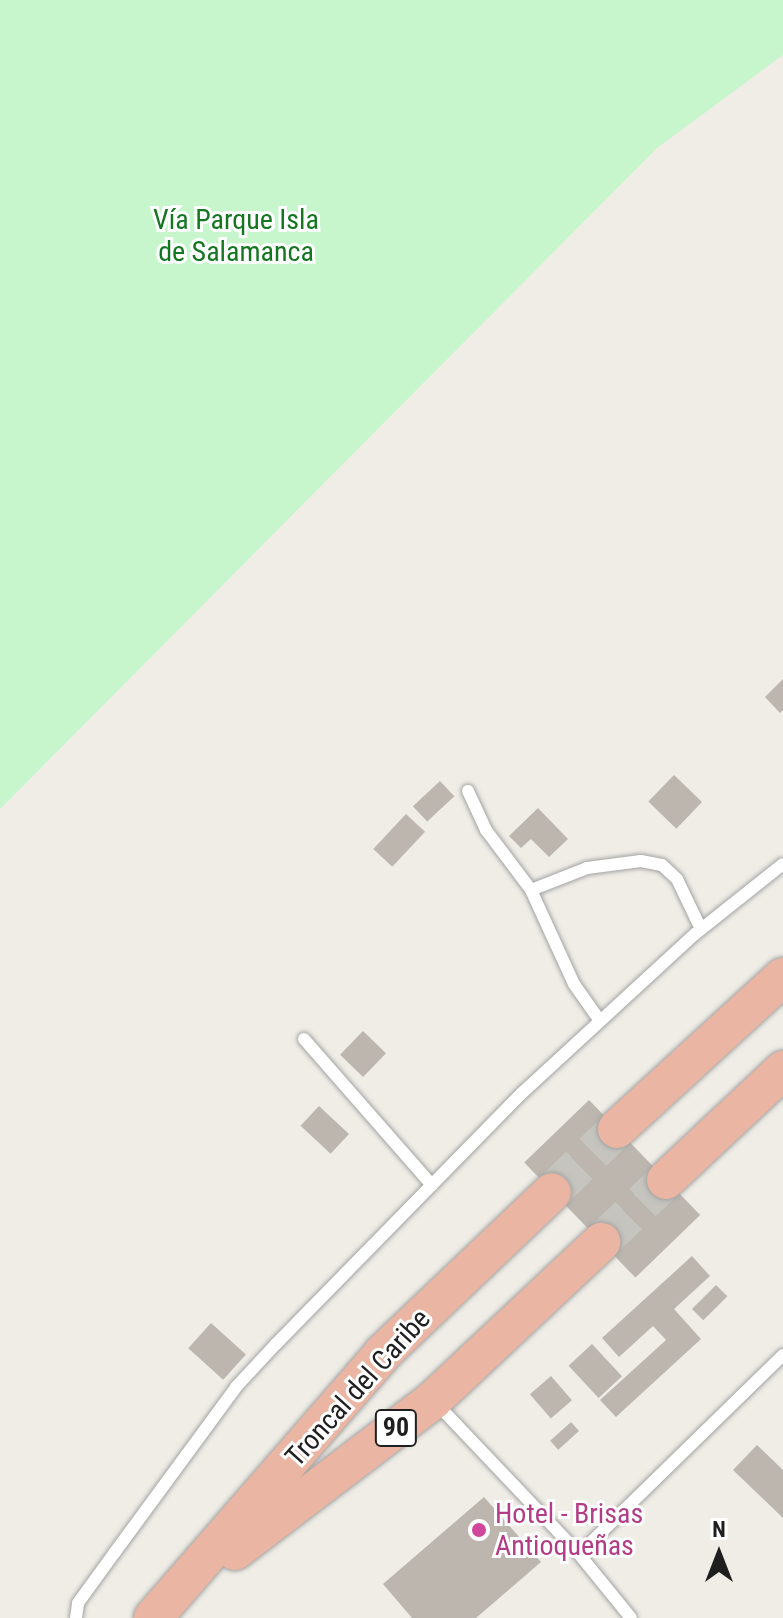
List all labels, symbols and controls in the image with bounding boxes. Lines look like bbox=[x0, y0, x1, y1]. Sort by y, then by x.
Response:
park label: Vía Parque Isla de Salamanca bbox=[153, 203, 319, 269]
street label: Troncal del Caribe bbox=[279, 1303, 437, 1473]
road number: 90 bbox=[374, 1406, 418, 1450]
place label: Hotel - Brisas Antioqueñas bbox=[495, 1497, 643, 1563]
north arrow bbox=[679, 1514, 759, 1594]
text: N bbox=[712, 1517, 726, 1542]
marker: Hotel - Brisas Antioqueñas bbox=[470, 1521, 488, 1539]

